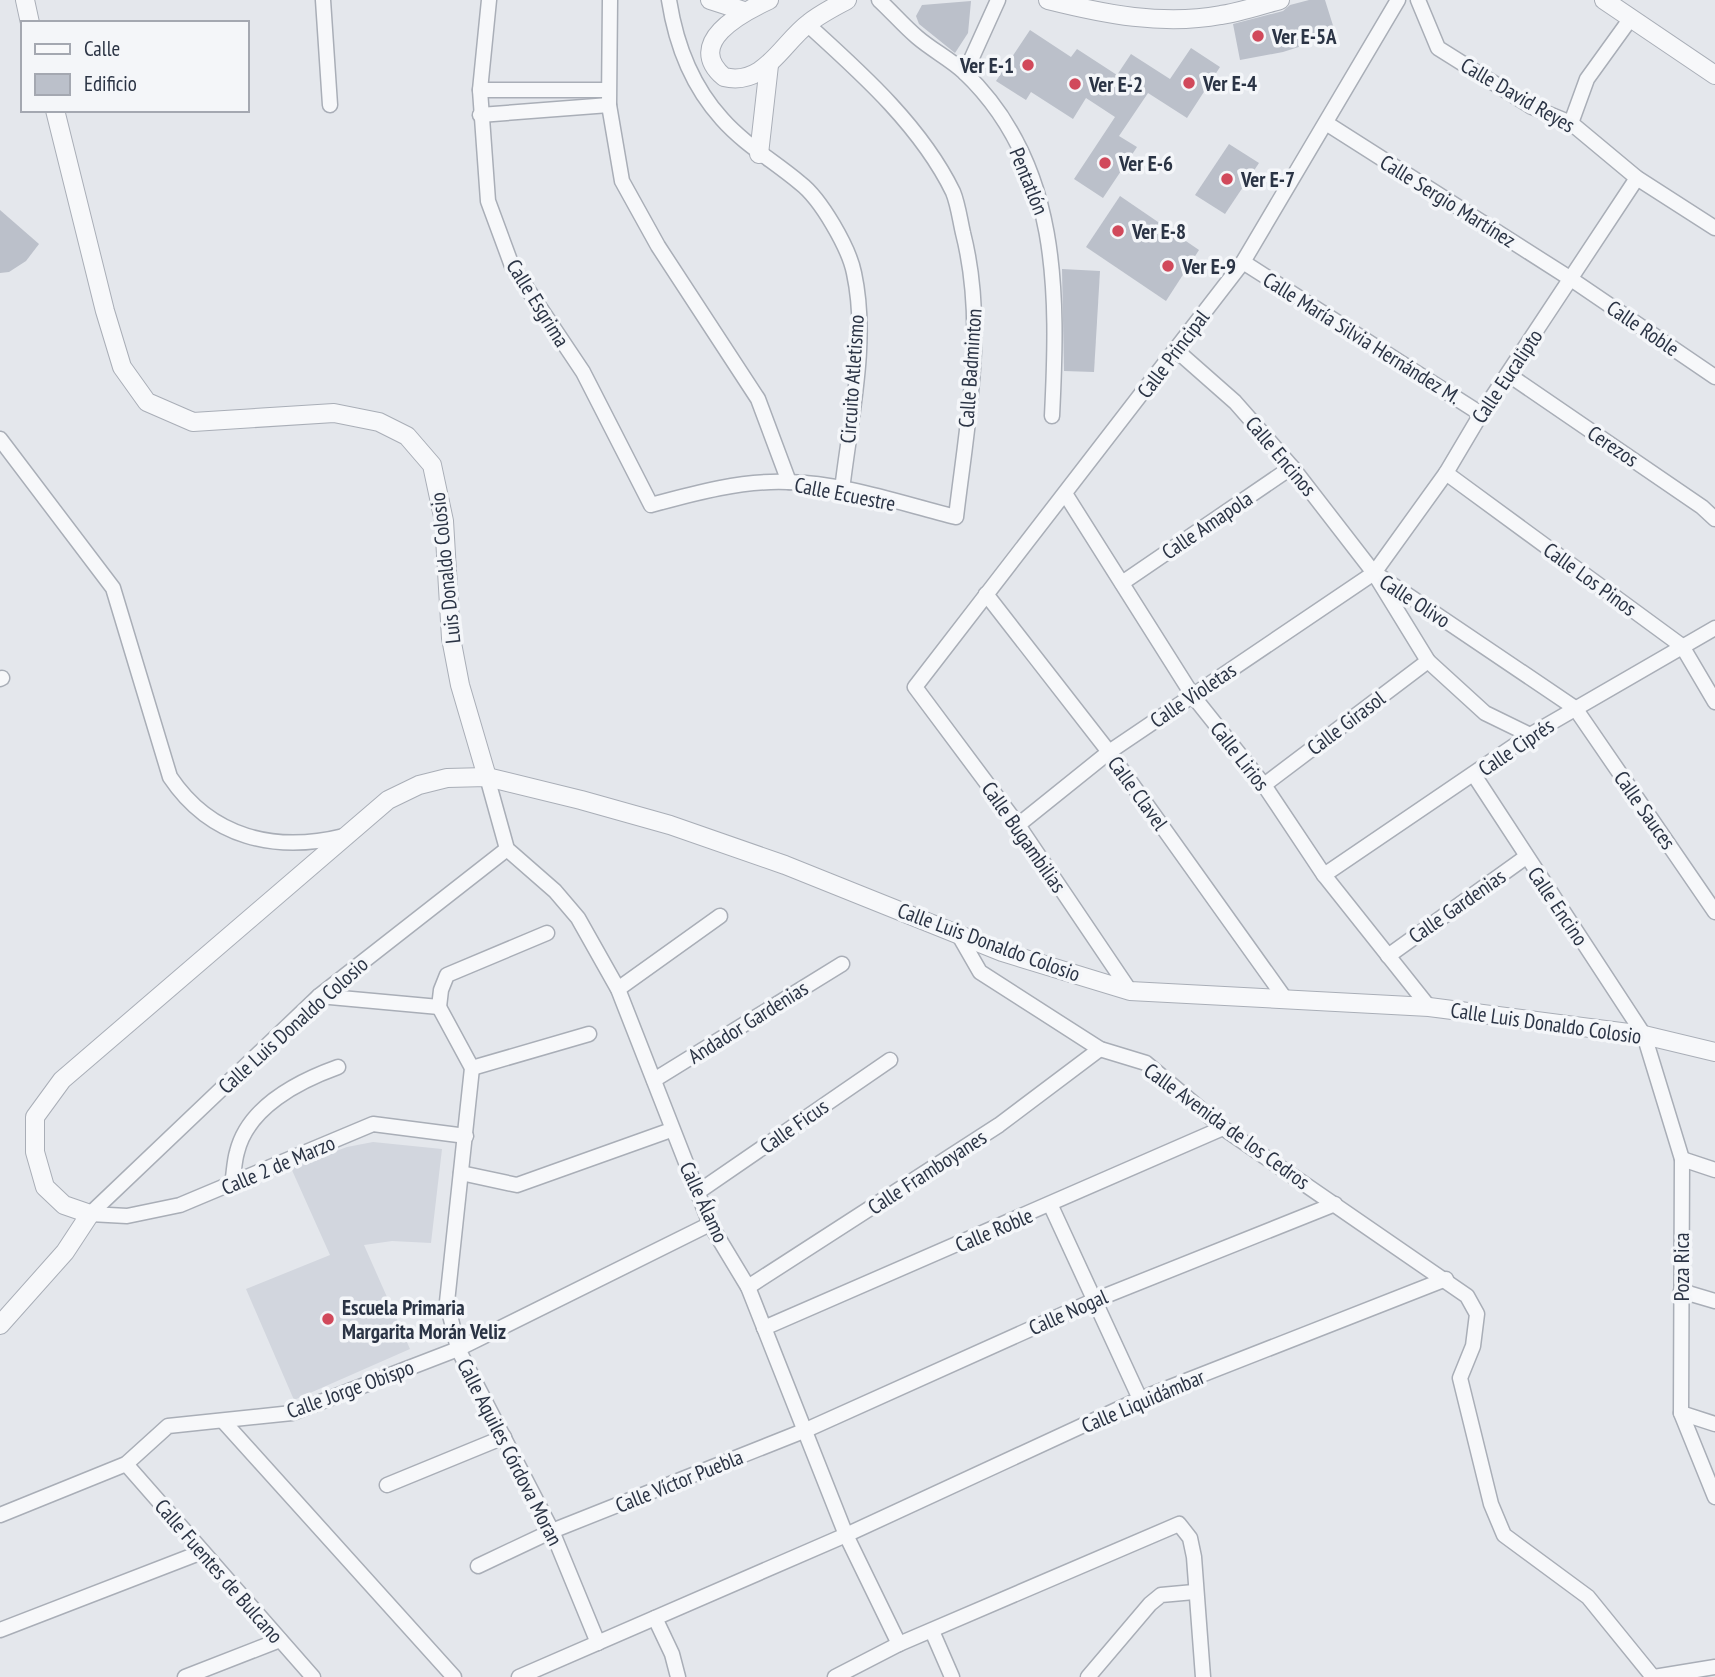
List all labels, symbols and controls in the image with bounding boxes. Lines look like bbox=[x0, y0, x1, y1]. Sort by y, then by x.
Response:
legend bbox=[21, 21, 248, 112]
place label: Ver E-5A bbox=[1271, 23, 1337, 50]
marker: Ver E-5A bbox=[1250, 28, 1266, 44]
text: Calle bbox=[84, 35, 120, 62]
street label: Calle David Reyes bbox=[1456, 51, 1580, 139]
place label: Ver E-1 bbox=[959, 52, 1014, 79]
marker: Ver E-1 bbox=[1020, 57, 1036, 73]
text: Edificio bbox=[84, 70, 137, 97]
place label: Ver E-4 bbox=[1202, 70, 1257, 97]
place label: Ver E-2 bbox=[1088, 71, 1143, 98]
marker: Ver E-4 bbox=[1181, 75, 1197, 91]
marker: Ver E-2 bbox=[1067, 76, 1083, 92]
street label: Pentatlón bbox=[1003, 144, 1055, 218]
street label: Calle Sergio Martínez bbox=[1375, 149, 1521, 253]
place label: Ver E-6 bbox=[1118, 150, 1173, 177]
marker: Ver E-6 bbox=[1097, 155, 1113, 171]
place label: Ver E-7 bbox=[1240, 166, 1295, 193]
marker: Ver E-7 bbox=[1219, 171, 1235, 187]
place label: Ver E-8 bbox=[1131, 218, 1186, 245]
marker: Ver E-8 bbox=[1110, 223, 1126, 239]
place label: Ver E-9 bbox=[1181, 253, 1236, 280]
street label: Calle Esgrima bbox=[501, 254, 575, 352]
marker: Ver E-9 bbox=[1160, 258, 1176, 274]
street label: Calle María Silvia Hernández M. bbox=[1258, 266, 1466, 410]
street label: Calle Roble bbox=[1602, 294, 1684, 362]
street label: Calle Principal bbox=[1131, 304, 1215, 403]
street label: Calle Badminton bbox=[952, 308, 988, 428]
street label: Circuito Atletismo bbox=[834, 314, 870, 444]
street label: Calle Eucalipto bbox=[1466, 324, 1548, 428]
street label: Calle Encinos bbox=[1240, 410, 1322, 502]
street label: Cerezos bbox=[1582, 419, 1644, 473]
street label: Calle Ecuestre bbox=[792, 471, 898, 517]
street label: Calle Amapola bbox=[1157, 485, 1257, 565]
street label: Luis Donaldo Colosio bbox=[424, 491, 466, 645]
street label: Calle Los Pinos bbox=[1538, 536, 1642, 622]
street label: Calle Olivo bbox=[1375, 568, 1455, 634]
street label: Calle Violetas bbox=[1145, 656, 1241, 734]
street label: Calle Girasol bbox=[1302, 685, 1390, 761]
street label: Calle Ciprés bbox=[1473, 712, 1559, 782]
street label: Calle Lirios bbox=[1205, 716, 1275, 796]
street label: Calle Clavel bbox=[1102, 751, 1174, 836]
street label: Calle Sauces bbox=[1608, 765, 1682, 855]
street label: Calle Bugambilias bbox=[976, 776, 1072, 898]
street label: Calle Encino bbox=[1522, 861, 1594, 951]
street label: Calle Gardenias bbox=[1403, 863, 1511, 949]
street label: Calle Luis Donaldo Colosio bbox=[894, 896, 1084, 988]
street label: Calle Luis Donaldo Colosio bbox=[213, 951, 373, 1099]
street label: Andador Gardenias bbox=[683, 974, 813, 1070]
street label: Calle Luis Donaldo Colosio bbox=[1449, 996, 1643, 1050]
street label: Calle Avenida de los Cedros bbox=[1139, 1057, 1315, 1195]
street label: Calle Ficus bbox=[754, 1093, 834, 1159]
street label: Calle Framboyanes bbox=[862, 1124, 992, 1220]
street label: Calle 2 de Marzo bbox=[217, 1129, 339, 1201]
street label: Calle Álamo bbox=[674, 1157, 734, 1247]
street label: Calle Roble bbox=[951, 1202, 1037, 1258]
street label: Poza Rica bbox=[1668, 1233, 1695, 1301]
street label: Calle Nogal bbox=[1024, 1283, 1112, 1341]
place label: Escuela Primaria Margarita Morán Veliz bbox=[342, 1294, 506, 1345]
marker: Escuela Primaria Margarita Morán Veliz bbox=[320, 1311, 336, 1327]
street label: Calle Jorge Obispo bbox=[283, 1354, 417, 1424]
street label: Calle Aquiles Córdova Moran bbox=[451, 1354, 569, 1550]
street label: Calle Liquidámbar bbox=[1077, 1363, 1209, 1439]
street label: Calle Víctor Puebla bbox=[611, 1443, 747, 1519]
street label: Calle Fuentes de Bulcano bbox=[149, 1493, 289, 1649]

